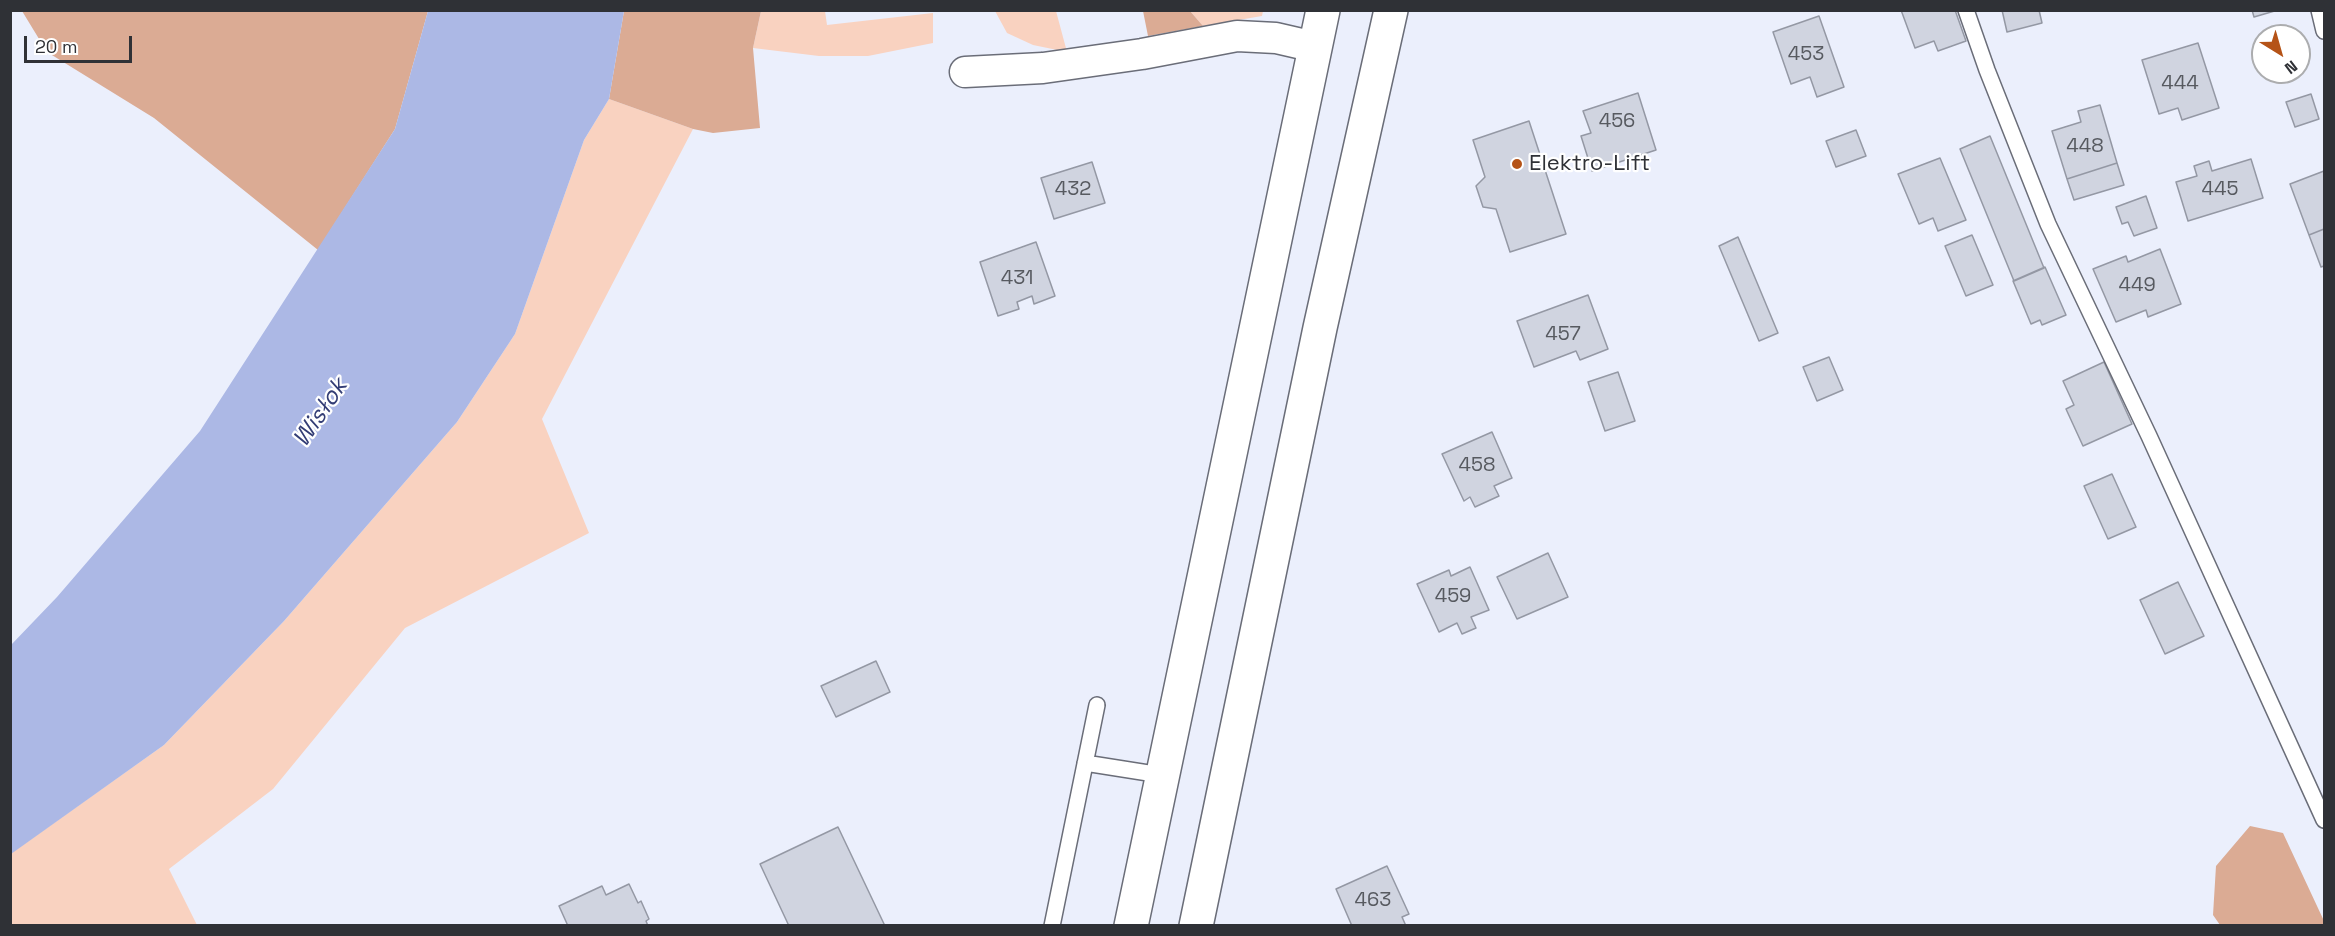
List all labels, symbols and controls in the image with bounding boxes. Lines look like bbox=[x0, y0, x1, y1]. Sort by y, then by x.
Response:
scale bar bbox=[27, 24, 135, 62]
north arrow bbox=[2251, 24, 2311, 84]
text: 20 m bbox=[35, 35, 78, 58]
house number: 453 bbox=[1788, 43, 1824, 67]
text: N bbox=[2280, 56, 2302, 79]
house number: 444 bbox=[2161, 72, 2199, 96]
house number: 456 bbox=[1599, 110, 1635, 134]
house number: 448 bbox=[2066, 135, 2104, 159]
place label: Elektro-Lift bbox=[1529, 151, 1650, 177]
marker: Elektro-Lift bbox=[1510, 157, 1524, 171]
house number: 432 bbox=[1055, 178, 1091, 202]
house number: 445 bbox=[2202, 178, 2238, 202]
house number: 431 bbox=[1001, 267, 1033, 291]
house number: 449 bbox=[2118, 274, 2156, 298]
house number: 457 bbox=[1545, 323, 1581, 347]
water label: Wisłok bbox=[288, 373, 354, 453]
house number: 458 bbox=[1459, 454, 1495, 478]
house number: 459 bbox=[1435, 585, 1471, 609]
house number: 463 bbox=[1355, 889, 1391, 913]

